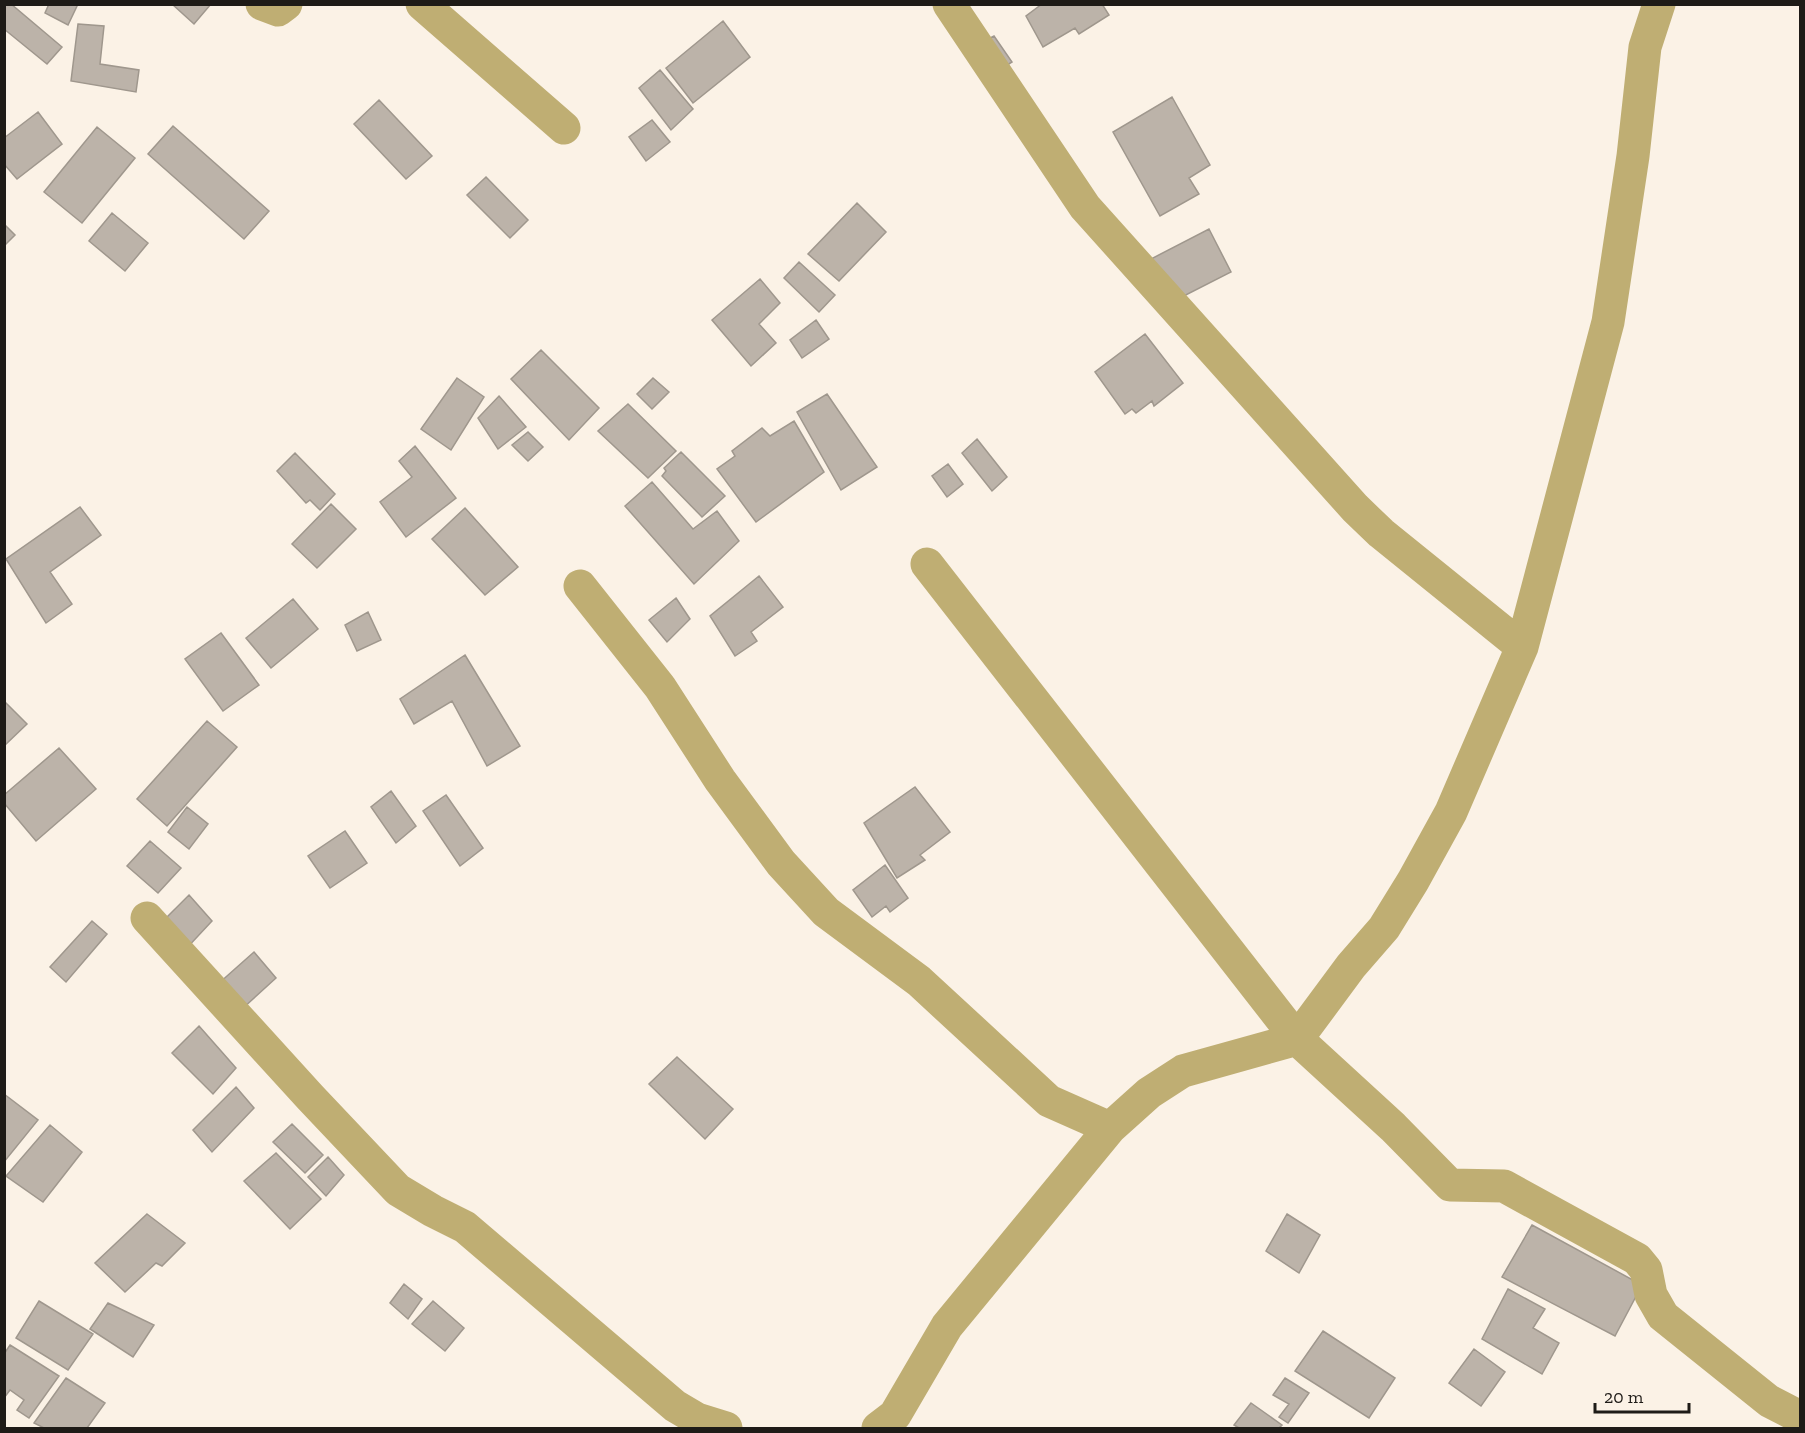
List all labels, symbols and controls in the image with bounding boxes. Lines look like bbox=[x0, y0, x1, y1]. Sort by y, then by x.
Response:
scale bar bbox=[1595, 1376, 1690, 1414]
text: 20 m bbox=[1604, 1386, 1644, 1408]

